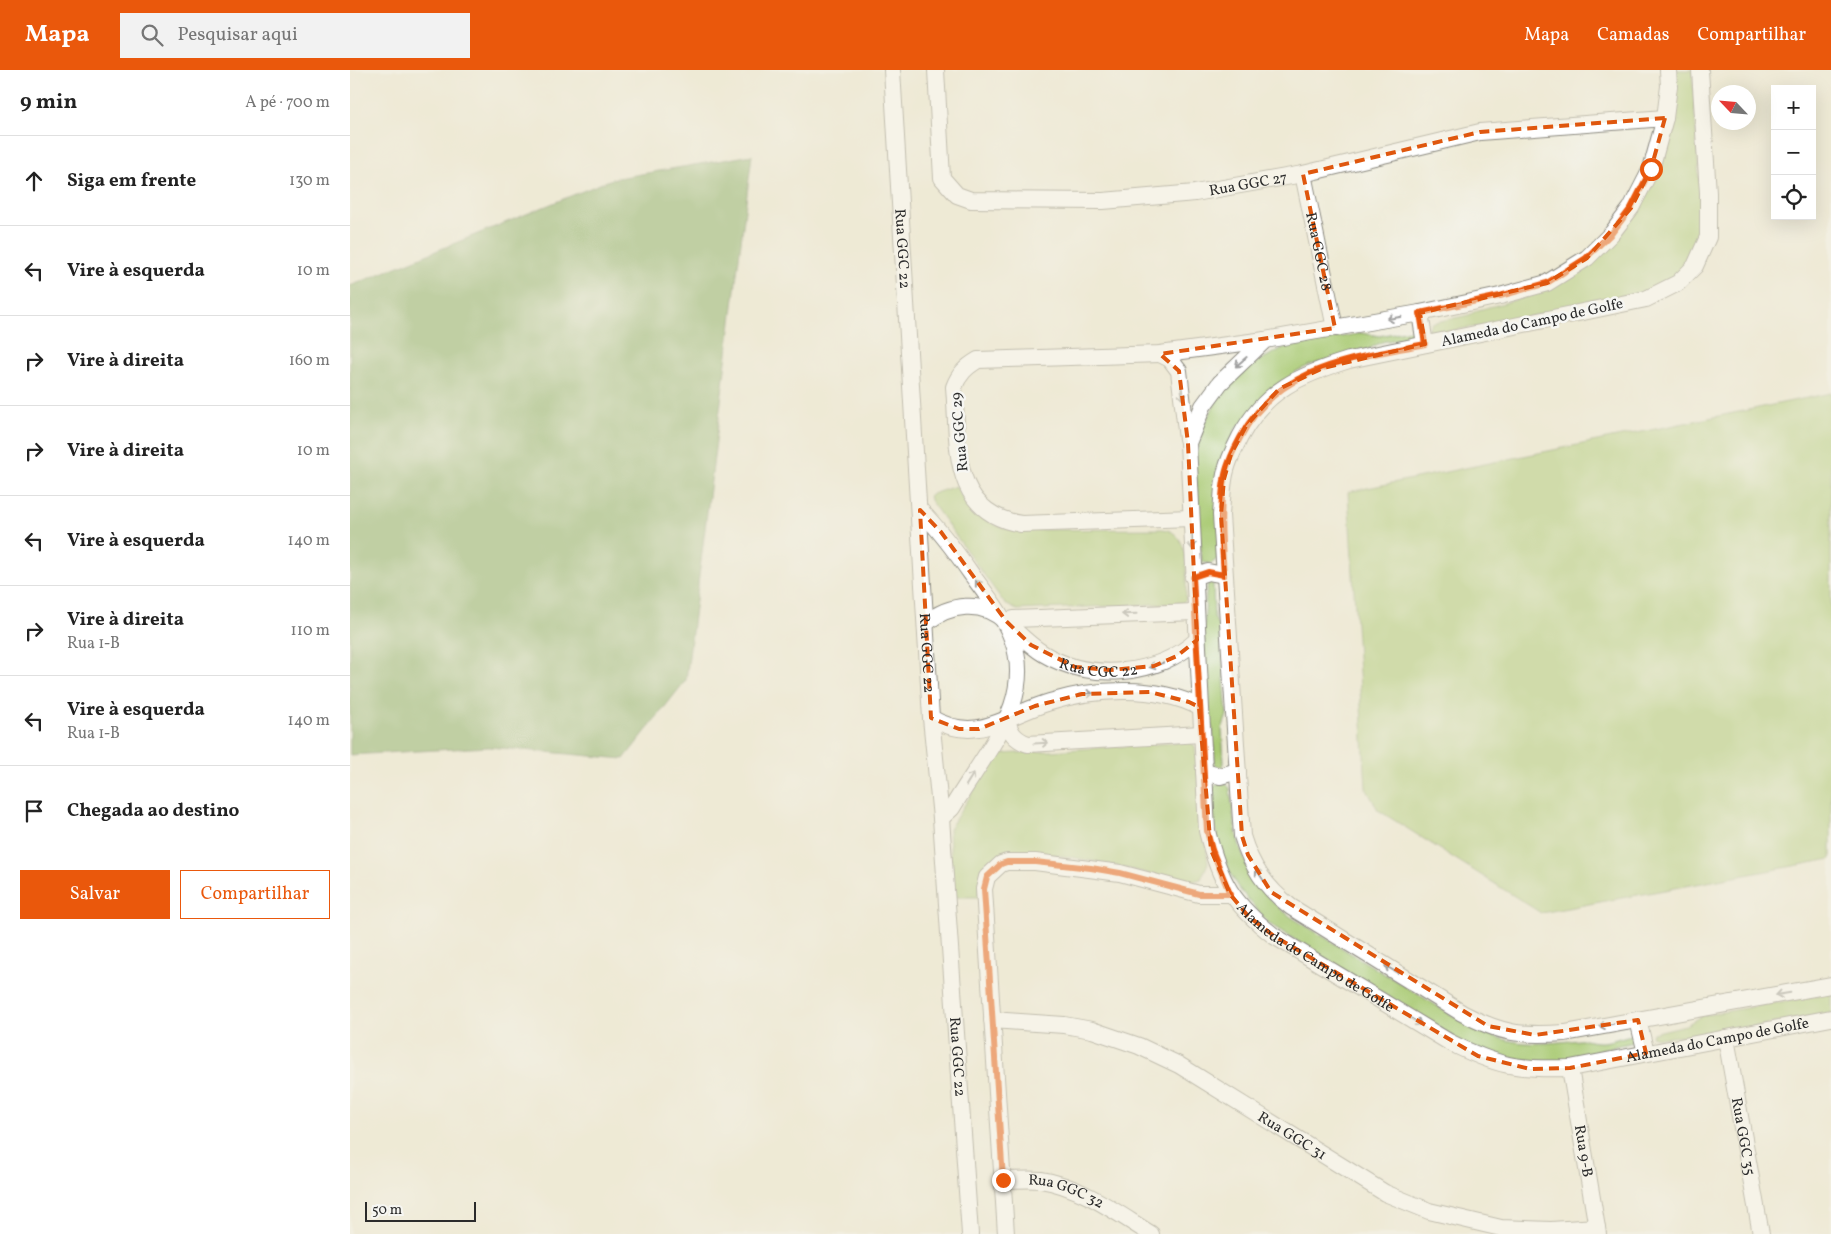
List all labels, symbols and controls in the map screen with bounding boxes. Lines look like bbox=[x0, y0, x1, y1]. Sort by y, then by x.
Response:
search box bbox=[120, 13, 470, 58]
text: Mapa bbox=[25, 18, 90, 52]
icon: search bbox=[138, 21, 166, 49]
text: Pesquisar aqui bbox=[178, 22, 298, 48]
text: Mapa bbox=[1524, 23, 1569, 48]
text: Camadas bbox=[1597, 23, 1670, 48]
text: Compartilhar bbox=[1698, 23, 1806, 48]
north arrow bbox=[1711, 85, 1756, 130]
map controls bbox=[1771, 85, 1816, 220]
button: + bbox=[1771, 85, 1816, 130]
text: 9 min bbox=[20, 88, 77, 117]
text: A pé · 700 m bbox=[245, 92, 330, 114]
button: − bbox=[1771, 130, 1816, 175]
route start bbox=[1640, 158, 1663, 181]
icon: ahead bbox=[20, 167, 48, 195]
text: Siga em frente bbox=[67, 168, 196, 194]
street label: Rua GGC 27 bbox=[1208, 168, 1289, 202]
text: 130 m bbox=[289, 170, 330, 192]
button: locate bbox=[1771, 175, 1816, 220]
street label: Rua GGC 22 bbox=[888, 208, 914, 289]
street label: Rua GGC 28 bbox=[1299, 211, 1336, 293]
icon: left bbox=[20, 257, 48, 285]
text: Vire à esquerda bbox=[67, 258, 205, 284]
text: 10 m bbox=[297, 260, 330, 282]
street label: Alameda do Campo de Golfe bbox=[1439, 294, 1625, 353]
one-way arrow bbox=[1386, 313, 1402, 323]
icon: right bbox=[20, 347, 48, 375]
text: Vire à direita bbox=[67, 348, 184, 374]
text: 160 m bbox=[289, 350, 330, 372]
one-way arrow bbox=[1235, 356, 1248, 367]
one-way arrow bbox=[1177, 385, 1187, 401]
street label: Rua GGC 29 bbox=[947, 391, 974, 472]
icon: right bbox=[20, 437, 48, 465]
text: Vire à direita bbox=[67, 438, 184, 464]
text: 10 m bbox=[297, 440, 330, 462]
icon: left bbox=[20, 527, 48, 555]
text: Vire à esquerda bbox=[67, 528, 205, 554]
text: 140 m bbox=[288, 530, 330, 552]
one-way arrow bbox=[1187, 534, 1197, 550]
one-way arrow bbox=[975, 579, 985, 593]
text: Vire à direita bbox=[67, 607, 184, 633]
one-way arrow bbox=[1122, 610, 1138, 619]
street label: Rua GGC 22 bbox=[913, 612, 938, 694]
icon: right bbox=[20, 617, 48, 645]
text: 110 m bbox=[291, 620, 330, 642]
text: Rua 1-B bbox=[67, 633, 120, 655]
street label: Rua CGC 22 bbox=[1056, 654, 1139, 684]
one-way arrow bbox=[1149, 660, 1165, 670]
one-way arrow bbox=[1077, 690, 1093, 699]
text: Vire à esquerda bbox=[67, 697, 205, 723]
icon: left bbox=[20, 707, 48, 735]
text: 140 m bbox=[288, 710, 330, 732]
text: Rua 1-B bbox=[67, 723, 120, 745]
one-way arrow bbox=[1033, 738, 1049, 747]
one-way arrow bbox=[965, 772, 975, 786]
icon: arrive bbox=[20, 797, 48, 825]
text: Chegada ao destino bbox=[67, 798, 239, 824]
one-way arrow bbox=[1255, 869, 1265, 883]
button: Salvar bbox=[20, 870, 170, 919]
button: Compartilhar bbox=[180, 870, 330, 919]
street label: Alameda do Campo de Golfe bbox=[1231, 898, 1398, 1018]
one-way arrow bbox=[1384, 963, 1398, 973]
one-way arrow bbox=[1775, 989, 1791, 999]
street label: Alameda do Campo de Golfe bbox=[1624, 1013, 1811, 1069]
street label: Rua GGC 22 bbox=[943, 1016, 969, 1098]
one-way arrow bbox=[1407, 1017, 1421, 1027]
one-way arrow bbox=[1598, 1021, 1614, 1031]
street label: Rua GGC 35 bbox=[1725, 1096, 1759, 1177]
street label: Rua GGC 31 bbox=[1253, 1107, 1330, 1166]
street label: Rua 9-B bbox=[1568, 1123, 1597, 1179]
route end bbox=[992, 1169, 1015, 1192]
street label: Rua GGC 32 bbox=[1028, 1170, 1107, 1215]
scale bar bbox=[365, 1199, 476, 1222]
text: 50 m bbox=[372, 1201, 402, 1220]

